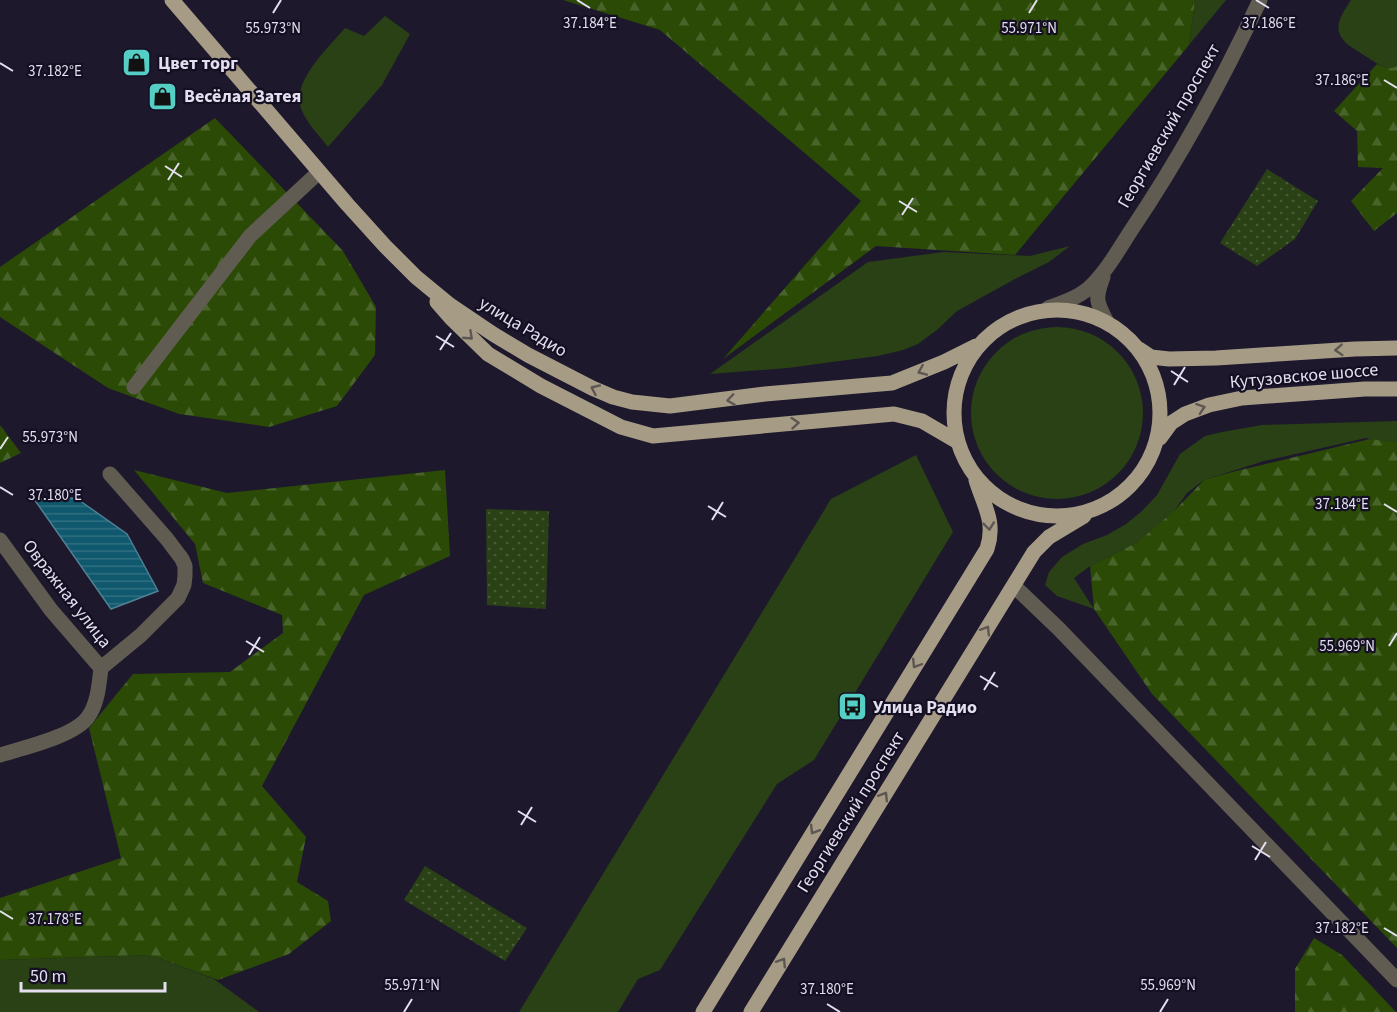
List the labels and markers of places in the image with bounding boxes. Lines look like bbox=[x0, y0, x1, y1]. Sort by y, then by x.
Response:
shop icon: Цвет торг bbox=[121, 47, 153, 79]
place label: Цвет торг bbox=[158, 51, 238, 76]
shop icon: Весёлая Затея bbox=[147, 80, 179, 112]
place label: Весёлая Затея bbox=[184, 84, 301, 109]
bus stop icon: Улица Радио bbox=[836, 691, 868, 723]
place label: Улица Радио bbox=[873, 695, 977, 720]

